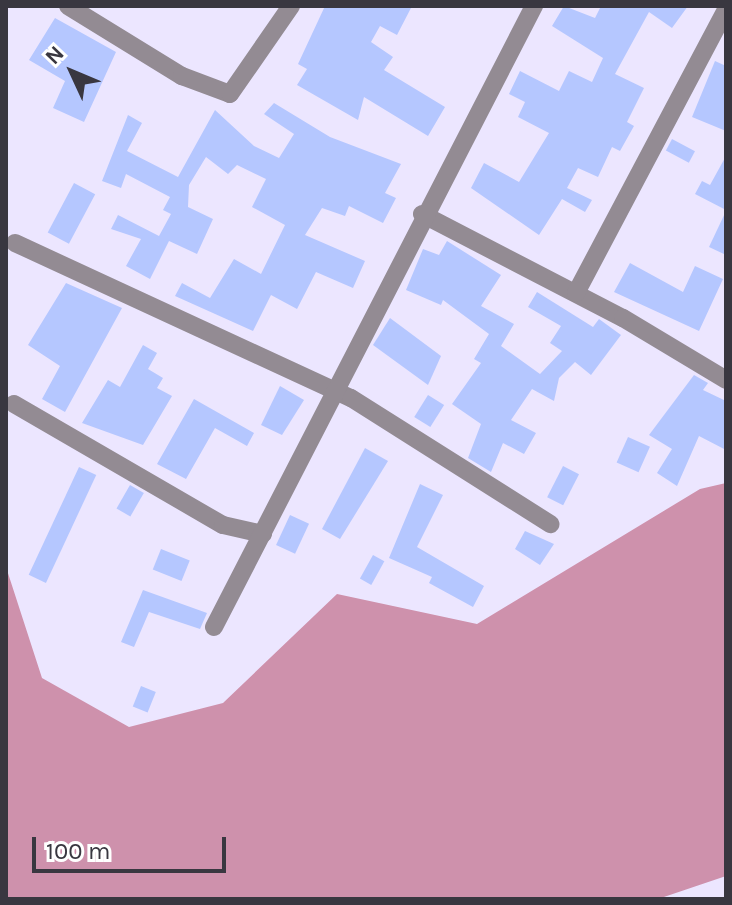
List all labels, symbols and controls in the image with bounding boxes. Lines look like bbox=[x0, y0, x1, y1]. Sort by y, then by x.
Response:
north arrow bbox=[32, 32, 112, 112]
text: N bbox=[40, 41, 70, 70]
scale bar bbox=[36, 821, 230, 871]
text: 100 m bbox=[46, 837, 111, 865]

